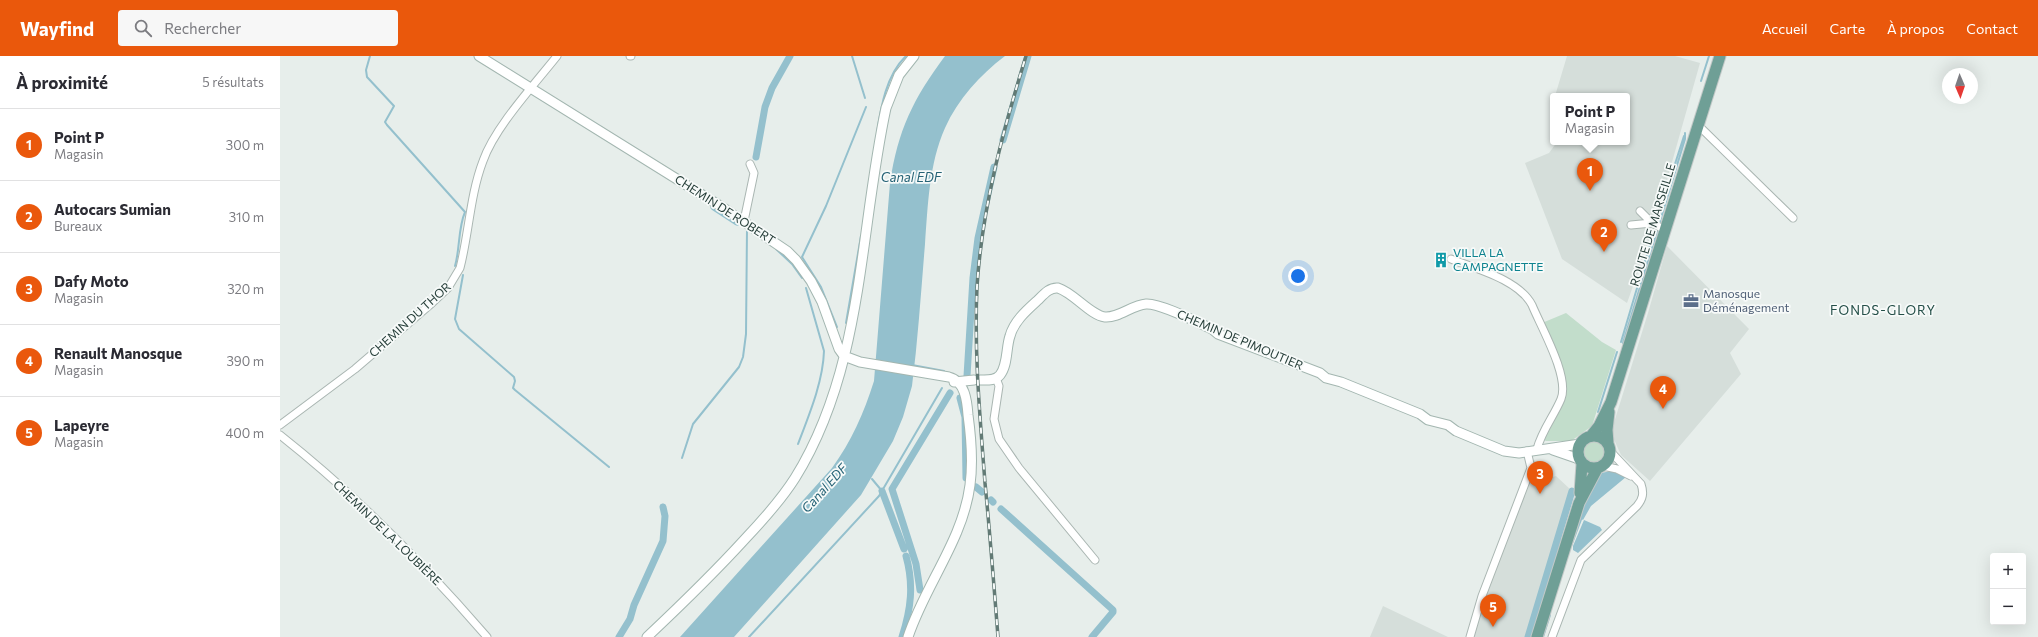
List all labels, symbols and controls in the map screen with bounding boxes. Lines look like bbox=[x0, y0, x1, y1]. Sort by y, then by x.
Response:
search box bbox=[118, 10, 398, 46]
text: Wayfind bbox=[20, 17, 94, 40]
icon: search bbox=[132, 17, 154, 39]
text: Rechercher bbox=[164, 19, 241, 37]
text: Accueil bbox=[1762, 20, 1808, 37]
text: Carte bbox=[1830, 20, 1865, 37]
text: À propos bbox=[1887, 20, 1944, 37]
text: Contact bbox=[1966, 20, 2018, 37]
north arrow bbox=[1942, 68, 1978, 104]
text: À proximité bbox=[16, 72, 108, 93]
text: 5 résultats bbox=[202, 74, 264, 90]
popup bbox=[1550, 93, 1630, 145]
text: Point P bbox=[1565, 102, 1615, 120]
text: Magasin bbox=[1565, 120, 1614, 136]
text: Point P bbox=[54, 128, 104, 146]
text: 1 bbox=[26, 137, 32, 153]
text: 300 m bbox=[226, 137, 264, 153]
text: Magasin bbox=[54, 146, 104, 162]
pin: 1 bbox=[1577, 158, 1603, 191]
street label: ROUTE DE MARSEILLE bbox=[1627, 161, 1677, 288]
water label: Canal EDF bbox=[881, 169, 943, 185]
street label: CHEMIN DE ROBERT bbox=[673, 171, 779, 247]
text: Autocars Sumian bbox=[54, 200, 171, 218]
text: 2 bbox=[25, 209, 33, 225]
text: 310 m bbox=[229, 209, 264, 225]
text: Bureaux bbox=[54, 218, 102, 234]
pin: 2 bbox=[1591, 219, 1617, 252]
place label: VILLA LA CAMPAGNETTE bbox=[1453, 245, 1543, 273]
building icon: VILLA LA CAMPAGNETTE bbox=[1432, 251, 1450, 269]
your location bbox=[1288, 266, 1308, 286]
text: Dafy Moto bbox=[54, 272, 129, 290]
street label: CHEMIN DU THOR bbox=[366, 279, 453, 360]
text: 3 bbox=[25, 281, 33, 297]
text: 320 m bbox=[227, 281, 264, 297]
place label: Manosque Déménagement bbox=[1703, 286, 1790, 314]
text: Magasin bbox=[54, 290, 104, 306]
office icon: Manosque Déménagement bbox=[1682, 292, 1700, 310]
district label: FONDS-GLORY bbox=[1830, 302, 1936, 318]
street label: CHEMIN DE PIMOUTIER bbox=[1175, 306, 1306, 372]
text: Renault Manosque bbox=[54, 344, 182, 362]
text: 4 bbox=[25, 353, 33, 369]
text: 390 m bbox=[226, 353, 264, 369]
text: Magasin bbox=[54, 362, 104, 378]
pin: 4 bbox=[1650, 376, 1676, 409]
text: Lapeyre bbox=[54, 416, 109, 434]
text: 5 bbox=[25, 425, 33, 441]
text: 400 m bbox=[225, 425, 264, 441]
text: Magasin bbox=[54, 434, 104, 450]
water label: Canal EDF bbox=[798, 459, 851, 516]
pin: 3 bbox=[1527, 461, 1553, 494]
street label: CHEMIN DE LA LOUBIÈRE bbox=[331, 477, 445, 588]
map controls bbox=[1990, 553, 2026, 625]
button: + bbox=[1990, 553, 2026, 589]
button: − bbox=[1990, 589, 2026, 625]
pin: 5 bbox=[1480, 594, 1506, 627]

